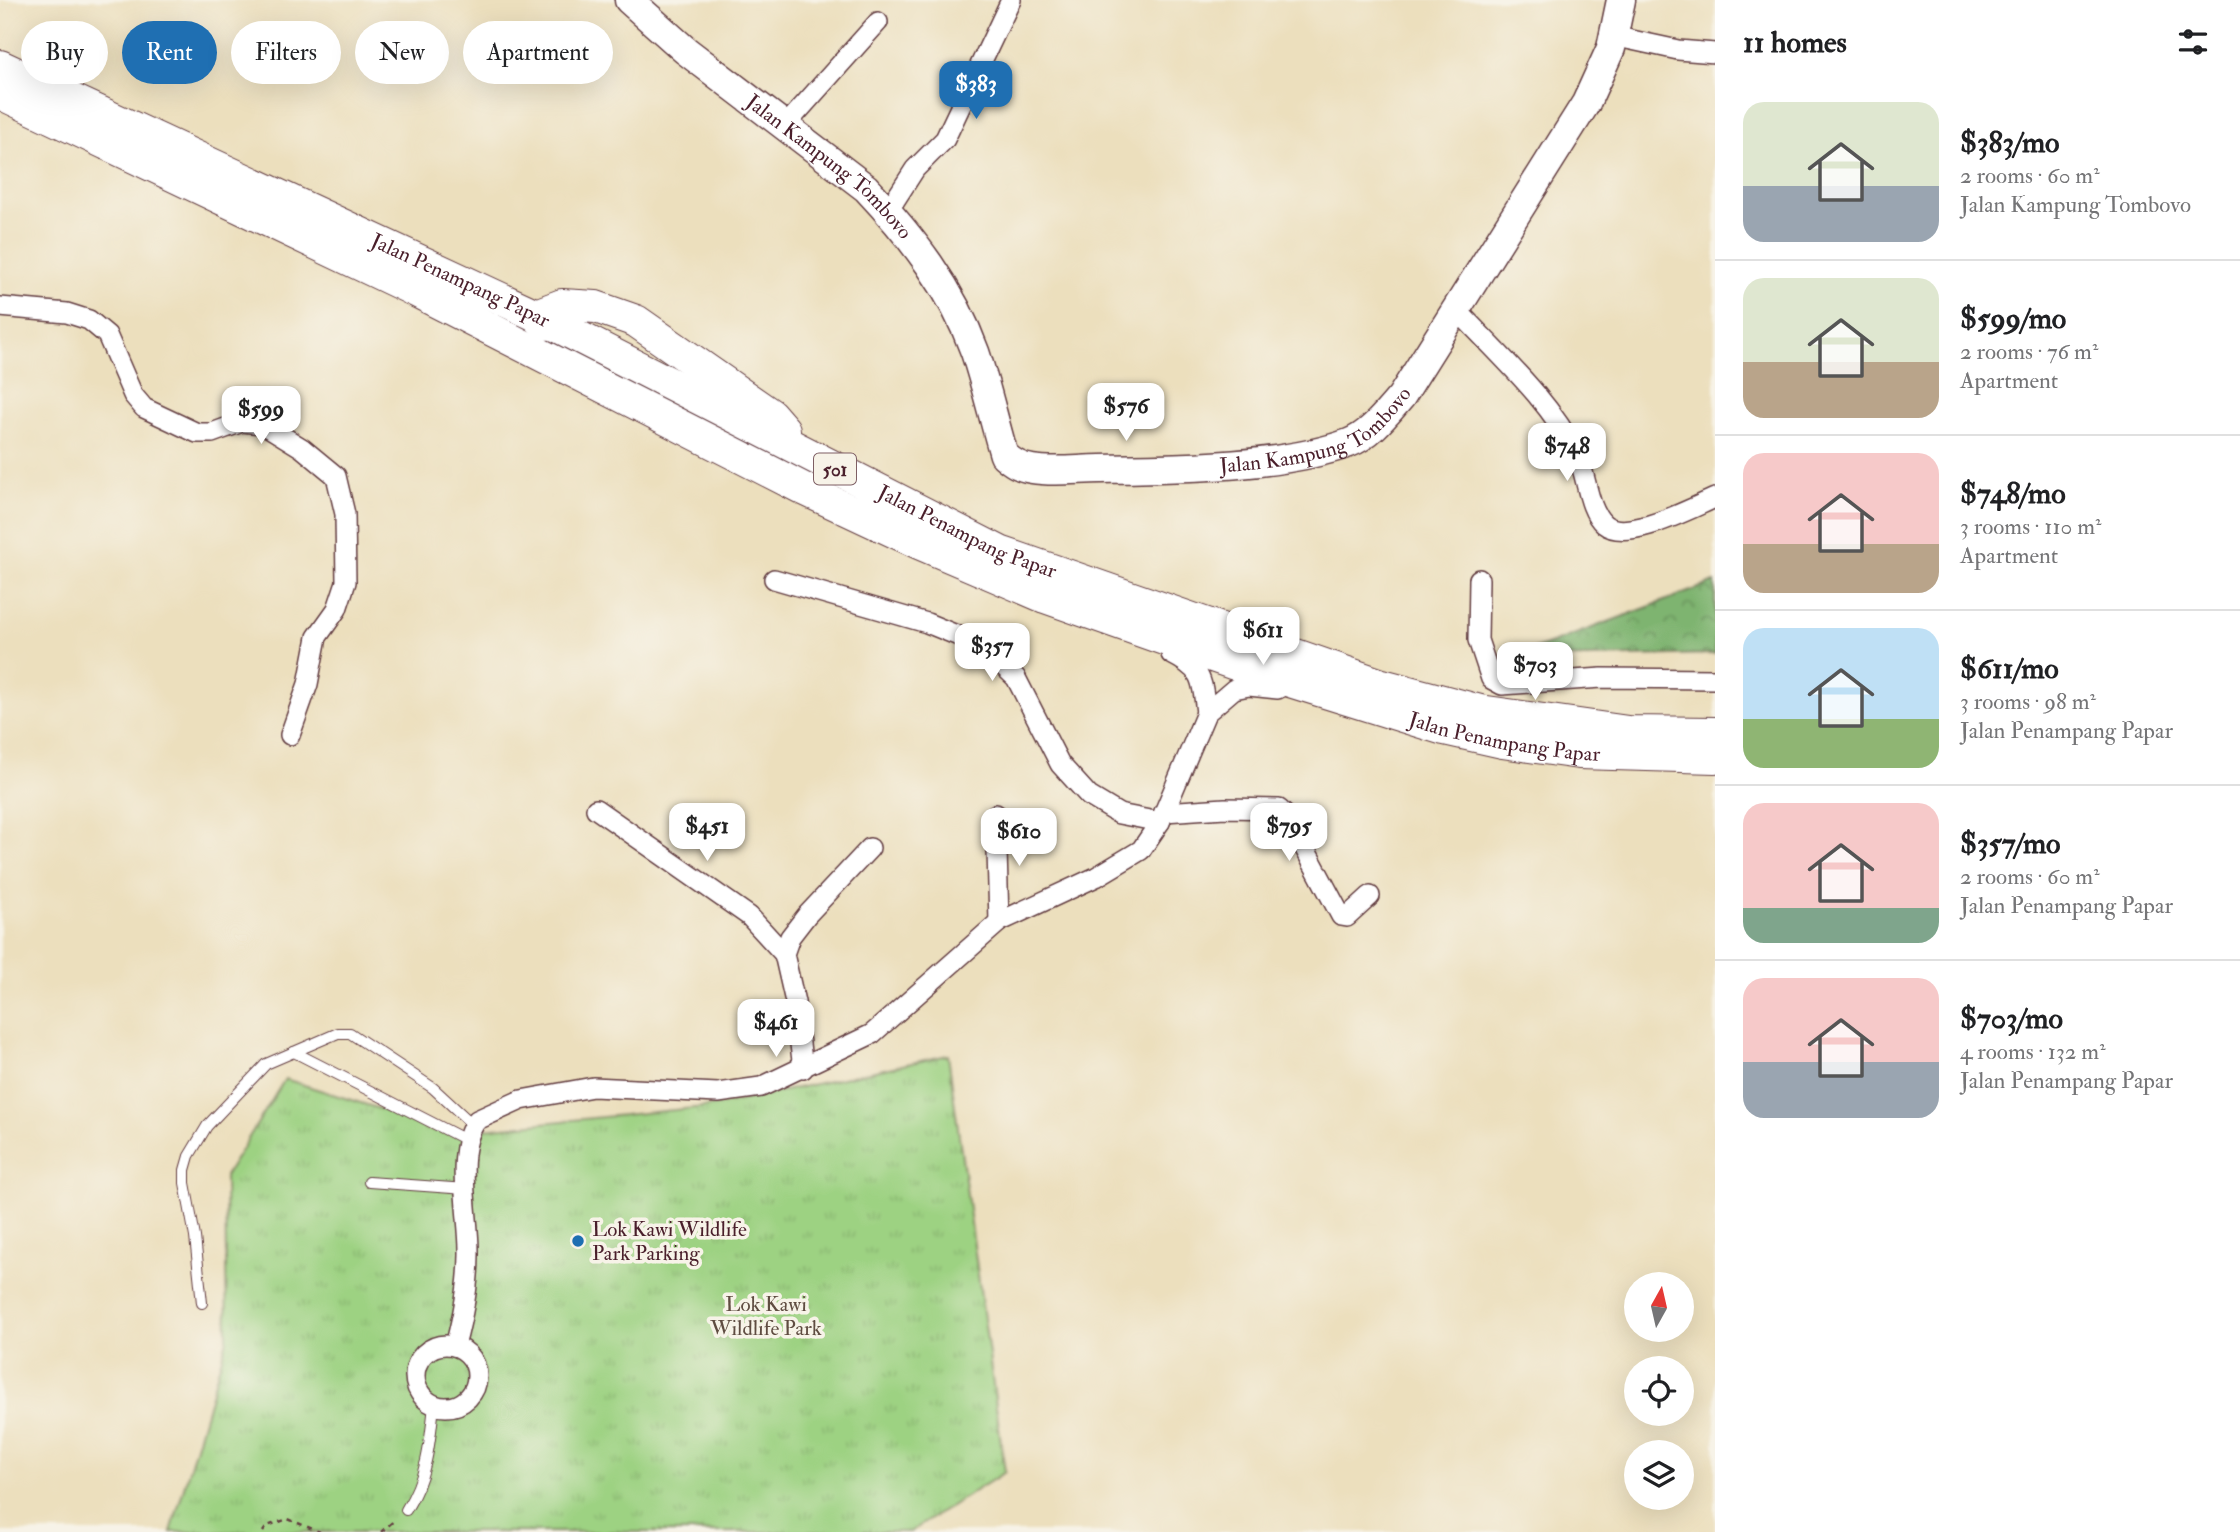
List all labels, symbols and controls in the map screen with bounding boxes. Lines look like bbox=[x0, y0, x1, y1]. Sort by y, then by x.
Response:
chip: Buy bbox=[21, 21, 108, 84]
chip: Rent bbox=[122, 21, 217, 84]
chip: Filters bbox=[231, 21, 341, 84]
chip: New bbox=[355, 21, 449, 84]
chip: Apartment bbox=[463, 21, 613, 84]
icon: filters bbox=[2174, 23, 2212, 61]
text: 11 homes bbox=[1743, 24, 1847, 61]
pin: $383 bbox=[935, 61, 1017, 121]
text: $383 bbox=[955, 69, 997, 98]
street label: Jalan Kampung Tombovo bbox=[740, 88, 918, 245]
text: $383/mo bbox=[1960, 124, 2060, 161]
icon: home bbox=[1799, 130, 1883, 214]
text: 2 rooms · 60 m² bbox=[1960, 161, 2100, 190]
text: Jalan Kampung Tombovo bbox=[1960, 190, 2191, 219]
street label: Jalan Penampang Papar bbox=[366, 227, 555, 334]
text: $599/mo bbox=[1960, 300, 2066, 337]
icon: home bbox=[1799, 306, 1883, 390]
text: 2 rooms · 76 m² bbox=[1960, 337, 2098, 366]
text: Apartment bbox=[1960, 366, 2058, 395]
street label: Jalan Kampung Tombovo bbox=[1218, 382, 1418, 480]
pin: $576 bbox=[1085, 384, 1167, 443]
pin: $599 bbox=[220, 386, 302, 446]
text: $576 bbox=[1103, 391, 1149, 420]
text: $599 bbox=[238, 394, 284, 423]
pin: $748 bbox=[1526, 424, 1608, 483]
text: $748 bbox=[1544, 431, 1590, 460]
road number: 501 bbox=[814, 454, 856, 484]
text: $748/mo bbox=[1960, 475, 2066, 512]
street label: Jalan Penampang Papar bbox=[872, 478, 1060, 585]
icon: home bbox=[1799, 481, 1883, 565]
text: 3 rooms · 110 m² bbox=[1960, 512, 2101, 541]
text: Apartment bbox=[1960, 541, 2058, 570]
pin: $611 bbox=[1222, 608, 1304, 667]
text: $611 bbox=[1243, 615, 1283, 644]
pin: $357 bbox=[951, 624, 1033, 683]
text: $357 bbox=[971, 631, 1013, 660]
pin: $703 bbox=[1494, 642, 1576, 702]
text: $703 bbox=[1513, 650, 1557, 679]
text: $611/mo bbox=[1960, 650, 2059, 687]
icon: home bbox=[1799, 656, 1883, 740]
text: 3 rooms · 98 m² bbox=[1960, 687, 2096, 716]
street label: Jalan Penampang Papar bbox=[1404, 706, 1601, 768]
text: Jalan Penampang Papar bbox=[1960, 716, 2173, 745]
pin: $451 bbox=[666, 804, 748, 863]
pin: $795 bbox=[1248, 804, 1330, 863]
pin: $610 bbox=[978, 808, 1060, 868]
text: $451 bbox=[685, 811, 729, 840]
text: $795 bbox=[1266, 811, 1312, 840]
text: $610 bbox=[997, 816, 1041, 845]
text: $357/mo bbox=[1960, 825, 2061, 862]
icon: home bbox=[1799, 831, 1883, 915]
text: 2 rooms · 60 m² bbox=[1960, 862, 2100, 891]
text: Jalan Penampang Papar bbox=[1960, 891, 2173, 920]
pin: $461 bbox=[735, 1000, 817, 1059]
text: $703/mo bbox=[1960, 1000, 2063, 1037]
icon: home bbox=[1799, 1006, 1883, 1090]
text: $461 bbox=[753, 1007, 799, 1036]
text: 4 rooms · 132 m² bbox=[1960, 1037, 2106, 1066]
text: Jalan Penampang Papar bbox=[1960, 1066, 2173, 1095]
place label: Lok Kawi Wildlife Park Parking bbox=[592, 1216, 747, 1267]
marker: Lok Kawi Wildlife Park Parking bbox=[570, 1233, 586, 1249]
north arrow bbox=[1624, 1272, 1694, 1342]
map controls bbox=[1624, 1272, 1694, 1510]
park label: Lok Kawi Wildlife Park bbox=[709, 1291, 822, 1342]
button: locate bbox=[1624, 1356, 1694, 1426]
button: layers bbox=[1624, 1440, 1694, 1510]

